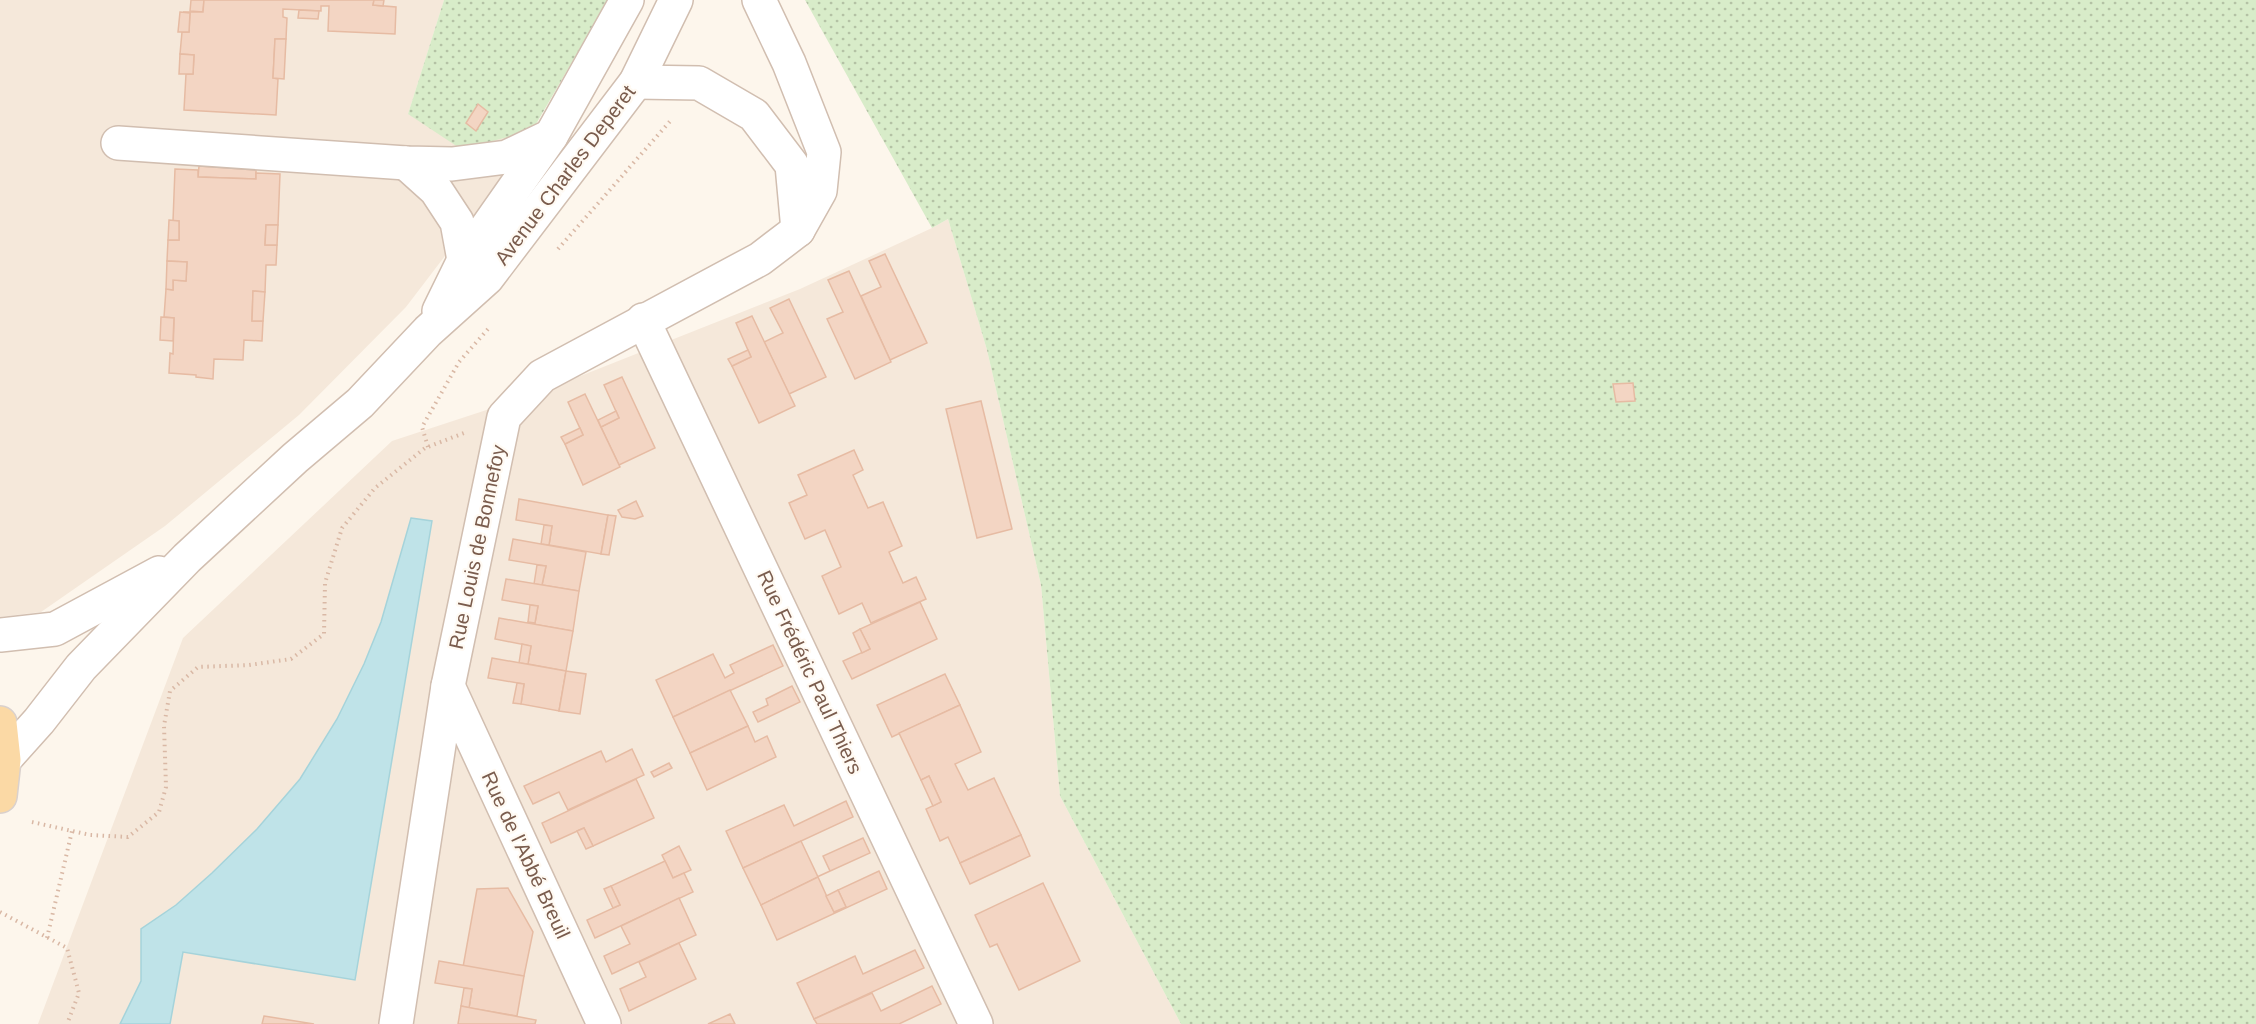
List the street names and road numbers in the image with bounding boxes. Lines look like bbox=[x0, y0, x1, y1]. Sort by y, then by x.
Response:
street label: Avenue Charles Deperet bbox=[490, 81, 640, 269]
street label: Rue Louis de Bonnefoy bbox=[445, 443, 509, 651]
street label: Rue Frédéric Paul Thiers bbox=[753, 567, 867, 777]
street label: Rue de l'Abbé Breuil bbox=[478, 768, 574, 942]

